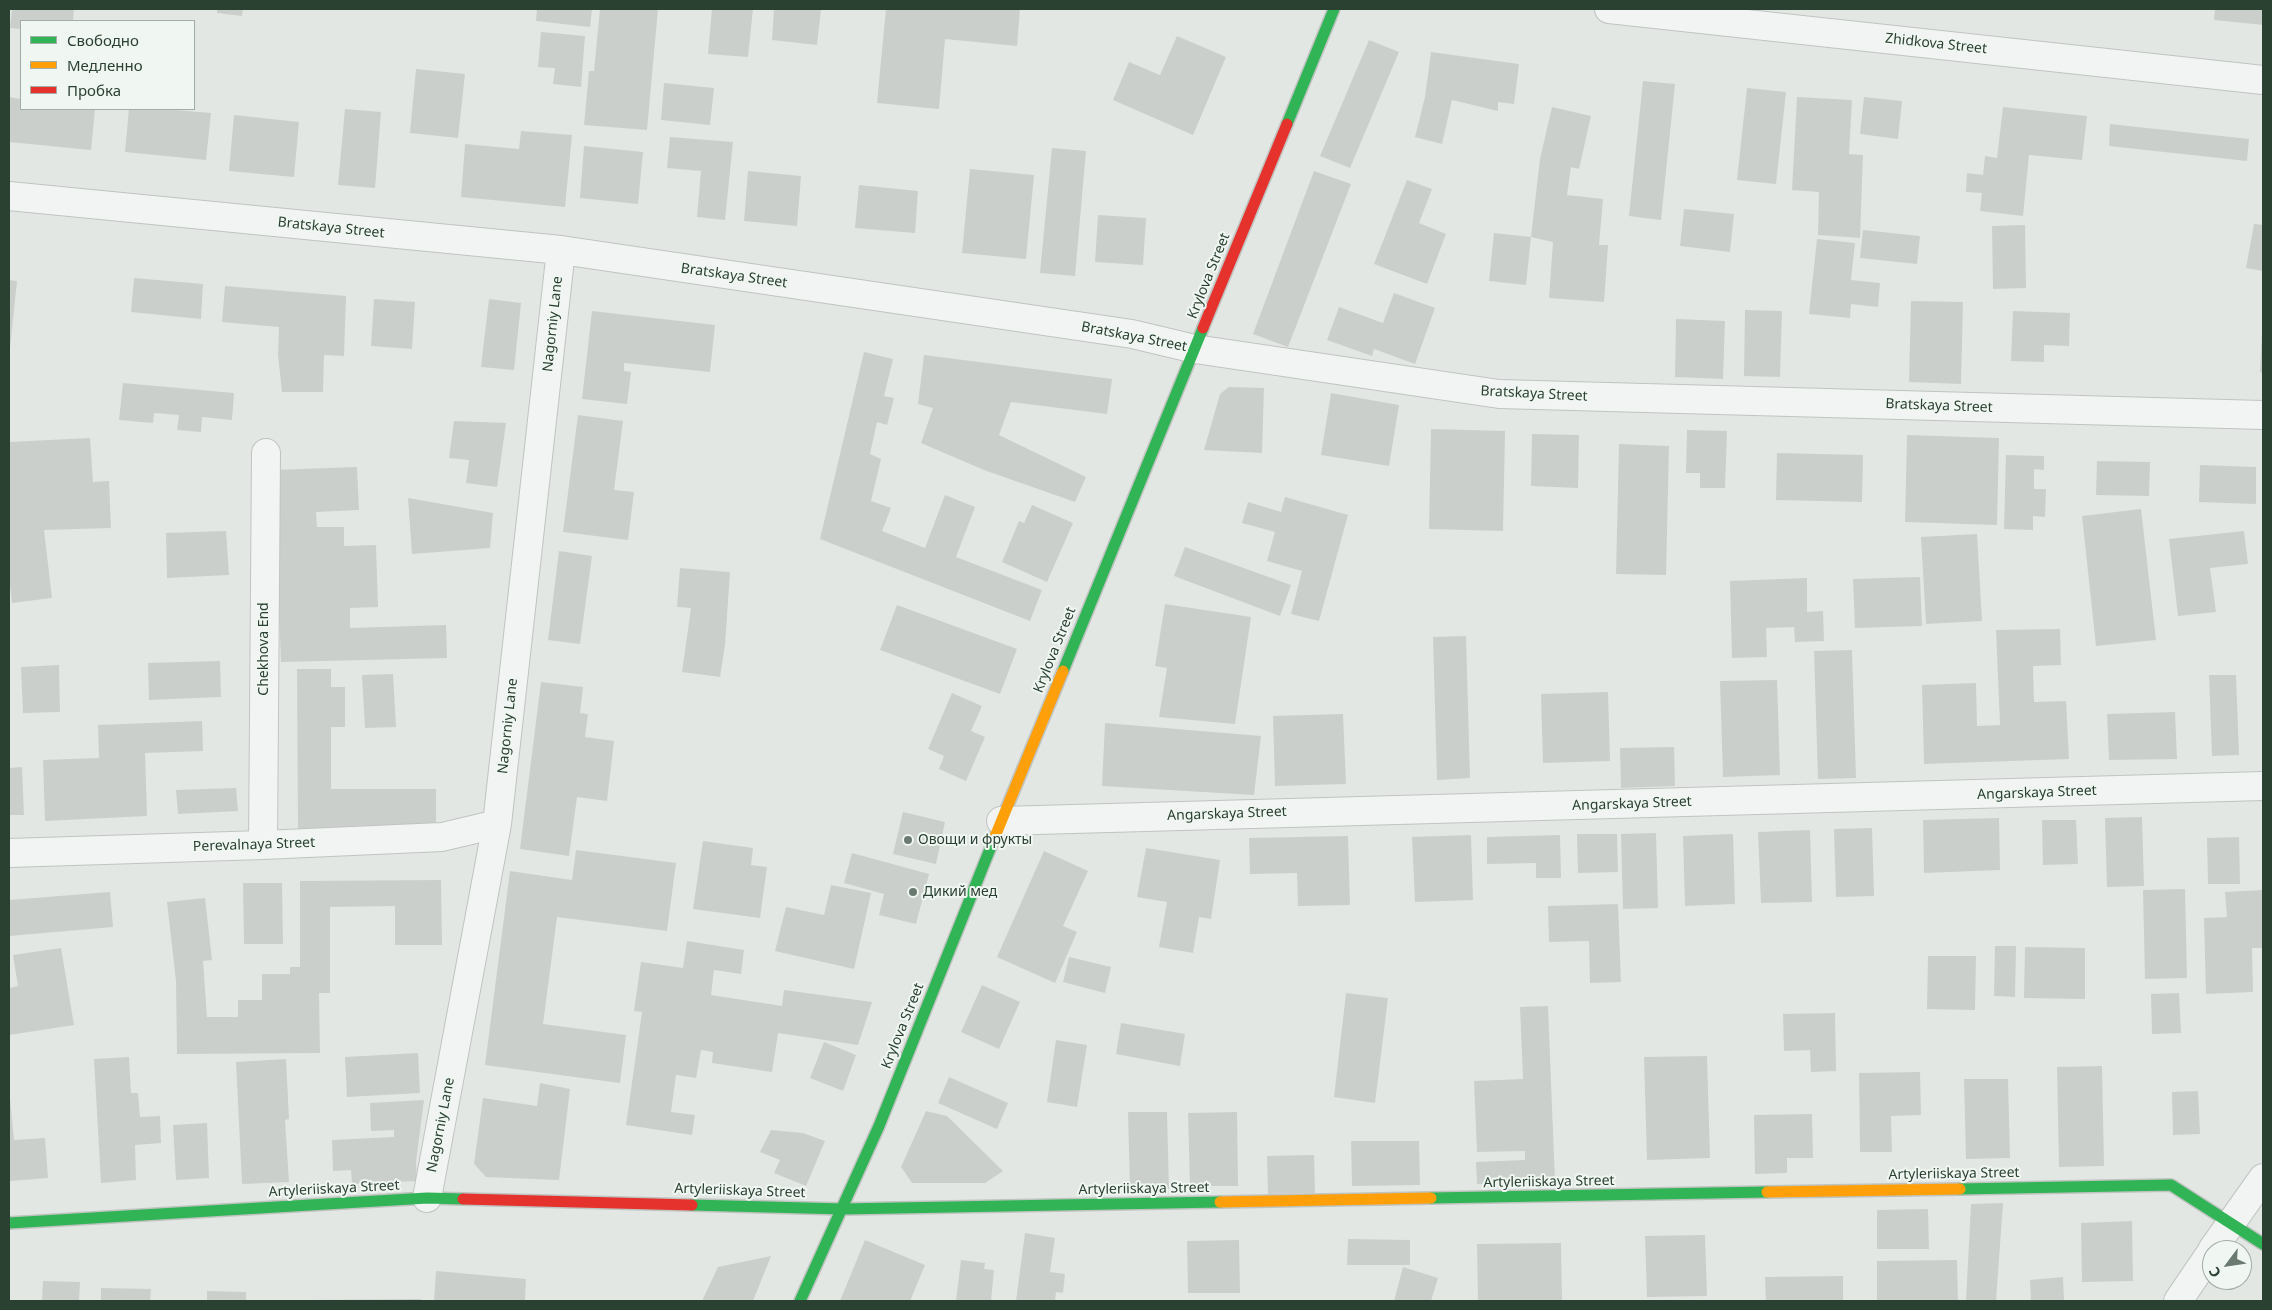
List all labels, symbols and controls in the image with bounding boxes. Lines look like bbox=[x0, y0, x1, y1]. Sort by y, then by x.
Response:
legend bbox=[20, 20, 195, 110]
text: Свободно bbox=[67, 30, 139, 50]
street label: Zhidkova Street bbox=[1884, 30, 1988, 58]
text: Медленно bbox=[67, 55, 143, 75]
text: Пробка bbox=[67, 80, 121, 100]
street label: Bratskaya Street bbox=[277, 214, 385, 242]
street label: Krylova Street bbox=[1184, 231, 1234, 321]
street label: Bratskaya Street bbox=[680, 260, 788, 292]
street label: Nagorniy Lane bbox=[540, 275, 566, 373]
street label: Bratskaya Street bbox=[1080, 319, 1188, 355]
street label: Bratskaya Street bbox=[1480, 383, 1588, 405]
street label: Bratskaya Street bbox=[1885, 396, 1993, 416]
street label: Chekhova End bbox=[256, 602, 272, 696]
street label: Krylova Street bbox=[1030, 605, 1080, 695]
street label: Nagorniy Lane bbox=[495, 677, 521, 775]
street label: Angarskaya Street bbox=[1977, 783, 2097, 803]
street label: Angarskaya Street bbox=[1572, 794, 1692, 814]
street label: Angarskaya Street bbox=[1167, 804, 1287, 824]
place label: Овощи и фрукты bbox=[918, 832, 1032, 848]
street label: Perevalnaya Street bbox=[193, 834, 315, 856]
marker: Овощи и фрукты bbox=[902, 834, 914, 846]
place label: Дикий мед bbox=[923, 884, 997, 900]
marker: Дикий мед bbox=[907, 886, 919, 898]
street label: Krylova Street bbox=[878, 981, 928, 1071]
street label: Nagorniy Lane bbox=[424, 1076, 458, 1174]
street label: Artyleriiskaya Street bbox=[1888, 1164, 2020, 1184]
street label: Artyleriiskaya Street bbox=[1483, 1172, 1615, 1192]
street label: Artyleriiskaya Street bbox=[268, 1177, 400, 1201]
street label: Artyleriiskaya Street bbox=[1078, 1179, 1210, 1199]
street label: Artyleriiskaya Street bbox=[674, 1180, 806, 1202]
north arrow bbox=[2202, 1240, 2252, 1290]
text: С bbox=[2204, 1264, 2225, 1281]

